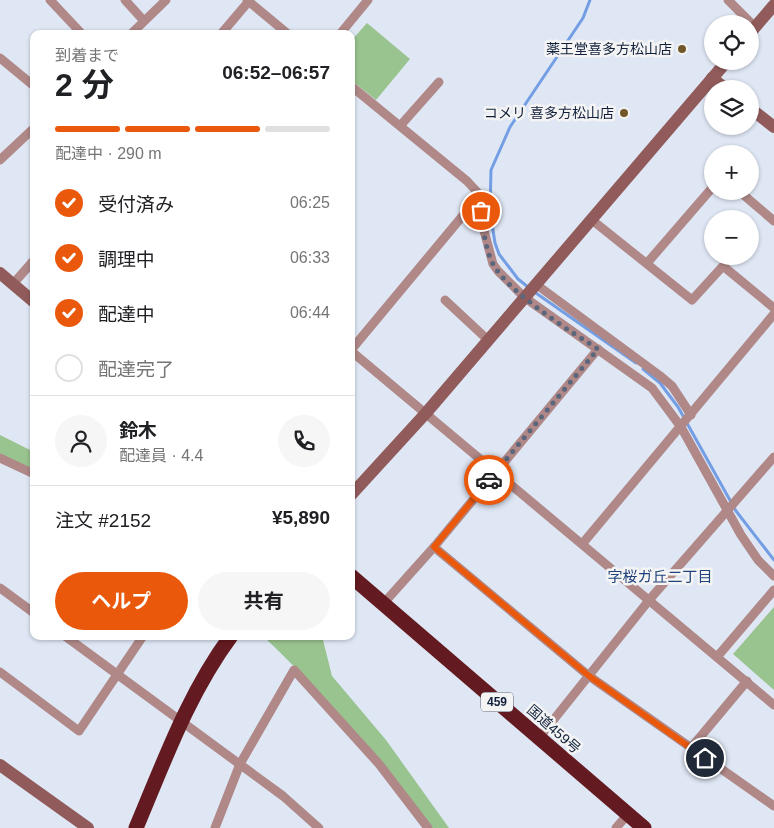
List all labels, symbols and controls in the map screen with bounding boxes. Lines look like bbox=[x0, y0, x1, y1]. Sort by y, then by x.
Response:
map controls bbox=[704, 15, 759, 265]
button: locate bbox=[704, 15, 759, 70]
place label: 薬王堂喜多方松山店 bbox=[546, 41, 672, 57]
marker: 薬王堂喜多方松山店 bbox=[676, 43, 688, 55]
text: 到着まで bbox=[55, 47, 119, 64]
text: 06:52–06:57 bbox=[222, 62, 330, 83]
text: 2 分 bbox=[55, 67, 114, 103]
button: layers bbox=[704, 80, 759, 135]
place label: コメリ 喜多方松山店 bbox=[484, 105, 614, 121]
marker: コメリ 喜多方松山店 bbox=[618, 107, 630, 119]
text: 配達中 · 290 m bbox=[55, 145, 162, 162]
button: + bbox=[704, 145, 759, 200]
icon: check bbox=[55, 189, 83, 217]
pin bbox=[460, 190, 502, 232]
text: 受付済み bbox=[98, 194, 174, 215]
text: 06:25 bbox=[290, 194, 330, 211]
icon: bag bbox=[467, 197, 495, 225]
button: − bbox=[704, 210, 759, 265]
icon: check bbox=[55, 244, 83, 272]
text: 調理中 bbox=[98, 249, 155, 270]
text: 06:33 bbox=[290, 249, 330, 266]
icon: check bbox=[55, 299, 83, 327]
text: 配達中 bbox=[98, 304, 155, 325]
text: 06:44 bbox=[290, 304, 330, 321]
text: 配達完了 bbox=[98, 359, 174, 380]
button: person bbox=[55, 415, 107, 467]
button: phone bbox=[278, 415, 330, 467]
text: 鈴木 bbox=[119, 420, 157, 441]
text: 配達員 · 4.4 bbox=[119, 447, 203, 464]
courier bbox=[464, 455, 514, 505]
icon: car bbox=[475, 466, 503, 494]
text: ¥5,890 bbox=[272, 507, 330, 528]
text: 注文 #2152 bbox=[55, 510, 151, 531]
district label: 字桜ガ丘二丁目 bbox=[607, 568, 713, 585]
button: ヘルプ bbox=[55, 572, 188, 630]
button: 共有 bbox=[198, 572, 330, 630]
road number: 459 bbox=[481, 692, 513, 712]
street label: 国道459号 bbox=[524, 702, 584, 756]
pin bbox=[684, 737, 726, 779]
icon: home bbox=[691, 744, 719, 772]

